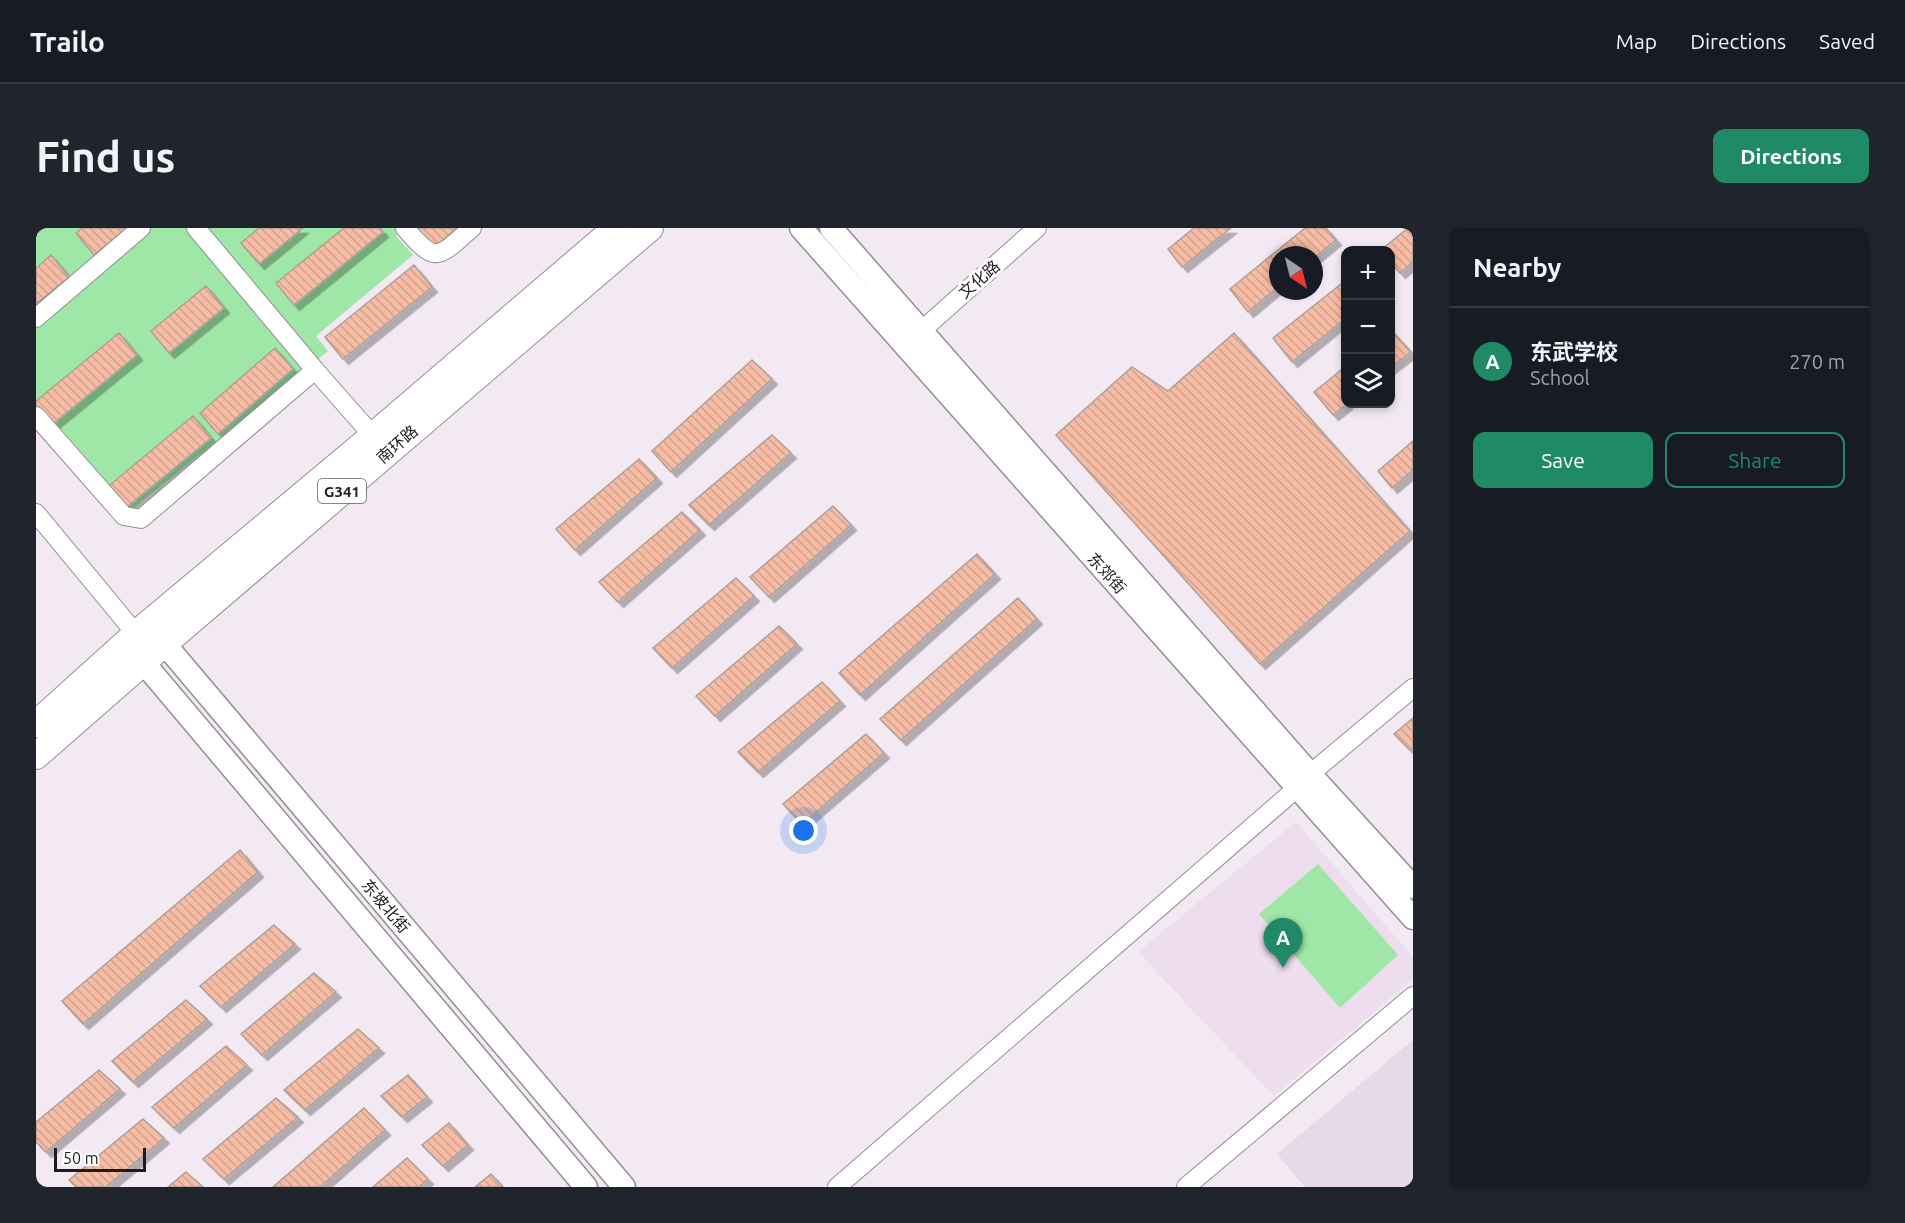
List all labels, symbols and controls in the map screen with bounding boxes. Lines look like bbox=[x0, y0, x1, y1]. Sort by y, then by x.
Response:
text: Trailo bbox=[30, 26, 105, 57]
text: Map bbox=[1616, 29, 1657, 53]
text: Directions bbox=[1690, 29, 1786, 53]
text: Saved bbox=[1819, 29, 1875, 53]
button: Directions bbox=[1713, 129, 1869, 183]
text: Find us bbox=[36, 133, 175, 180]
north arrow bbox=[1269, 246, 1323, 300]
map controls bbox=[1341, 246, 1395, 408]
button: + bbox=[1341, 246, 1395, 300]
text: Nearby bbox=[1473, 253, 1561, 282]
street label: 文化路 bbox=[955, 256, 1003, 302]
button: − bbox=[1341, 300, 1395, 354]
text: 东武学校 bbox=[1530, 339, 1618, 364]
text: A bbox=[1485, 350, 1500, 373]
text: 270 m bbox=[1789, 350, 1845, 373]
button: layers bbox=[1341, 354, 1395, 408]
text: School bbox=[1530, 366, 1590, 389]
street label: 南环路 bbox=[373, 421, 421, 467]
button: Save bbox=[1473, 432, 1653, 488]
button: Share bbox=[1665, 432, 1845, 488]
road number: G341 bbox=[318, 479, 366, 503]
street label: 东郊街 bbox=[1084, 549, 1130, 597]
your location bbox=[789, 816, 818, 845]
street label: 东坡北街 bbox=[359, 876, 413, 936]
pin: A bbox=[1264, 918, 1302, 968]
scale bar bbox=[54, 1145, 146, 1172]
text: 50 m bbox=[63, 1149, 99, 1167]

